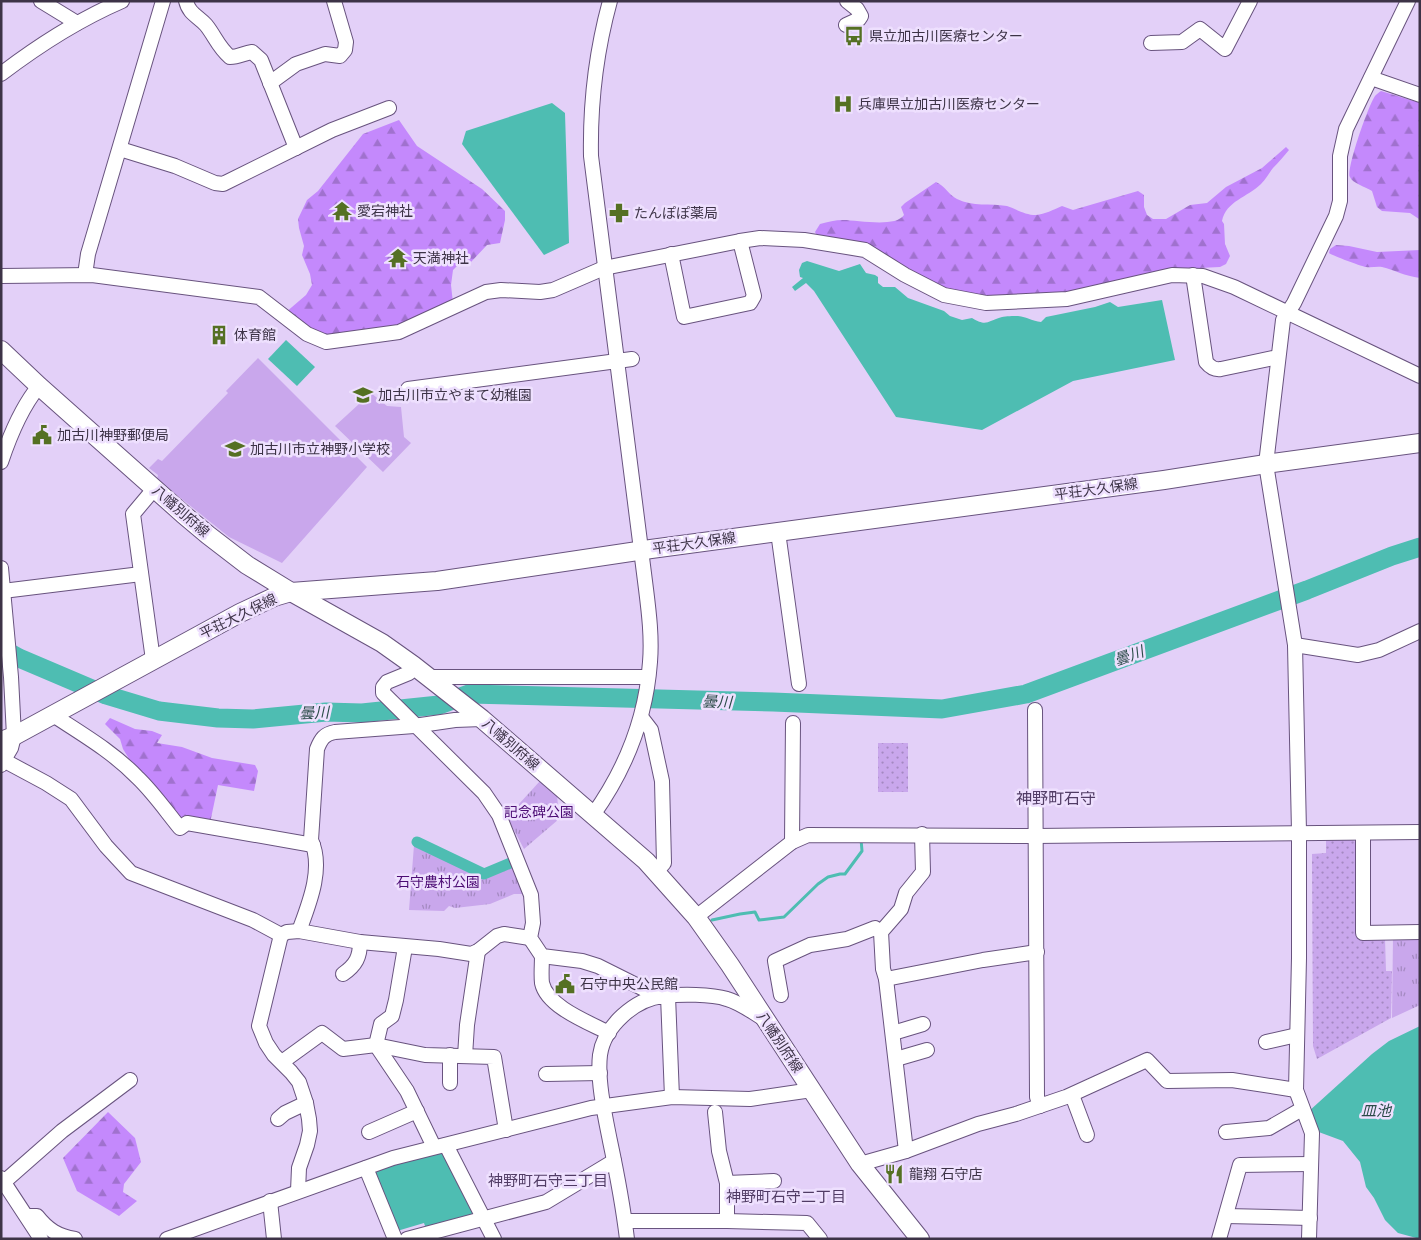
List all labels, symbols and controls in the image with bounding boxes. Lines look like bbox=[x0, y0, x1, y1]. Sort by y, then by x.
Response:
bus stop icon: 県立加古川医療センター bbox=[843, 25, 865, 47]
place label: 県立加古川医療センター bbox=[869, 27, 1023, 44]
hospital icon: 兵庫県立加古川医療センター bbox=[832, 93, 854, 115]
place label: 兵庫県立加古川医療センター bbox=[858, 95, 1040, 112]
temple icon: 愛宕神社 bbox=[331, 200, 353, 222]
place label: 愛宕神社 bbox=[357, 202, 413, 219]
pharmacy icon: たんぽぽ薬局 bbox=[608, 202, 630, 224]
place label: たんぽぽ薬局 bbox=[634, 204, 718, 221]
temple icon: 天満神社 bbox=[387, 247, 409, 269]
place label: 天満神社 bbox=[413, 249, 469, 266]
building icon: 体育館 bbox=[208, 324, 230, 346]
place label: 体育館 bbox=[234, 326, 276, 343]
school or university icon: 加古川市立やまて幼稚園 bbox=[352, 384, 374, 406]
place label: 加古川市立やまて幼稚園 bbox=[378, 386, 532, 403]
public building icon: 加古川神野郵便局 bbox=[31, 424, 53, 446]
place label: 加古川神野郵便局 bbox=[57, 426, 169, 443]
school or university icon: 加古川市立神野小学校 bbox=[224, 438, 246, 460]
place label: 加古川市立神野小学校 bbox=[250, 440, 390, 457]
street label: 平荘大久保線 bbox=[1053, 474, 1139, 503]
street label: 八幡別府線 bbox=[149, 481, 213, 540]
street label: 平荘大久保線 bbox=[651, 528, 737, 557]
street label: 平荘大久保線 bbox=[196, 589, 279, 642]
water label: 曇川 bbox=[1111, 641, 1148, 669]
water label: 曇川 bbox=[702, 691, 734, 711]
water label: 曇川 bbox=[299, 702, 331, 722]
street label: 八幡別府線 bbox=[479, 714, 543, 773]
district label: 神野町石守 bbox=[1016, 788, 1096, 807]
park label: 記念碑公園 bbox=[504, 803, 574, 820]
park label: 石守農村公園 bbox=[396, 873, 480, 890]
public building icon: 石守中央公民館 bbox=[554, 973, 576, 995]
place label: 石守中央公民館 bbox=[580, 975, 678, 992]
street label: 八幡別府線 bbox=[754, 1008, 807, 1075]
water label: 皿池 bbox=[1361, 1101, 1393, 1119]
restaurant icon: 龍翔 石守店 bbox=[883, 1163, 905, 1185]
place label: 龍翔 石守店 bbox=[909, 1165, 983, 1182]
district label: 神野町石守三丁目 bbox=[488, 1171, 608, 1189]
district label: 神野町石守二丁目 bbox=[726, 1187, 846, 1205]

